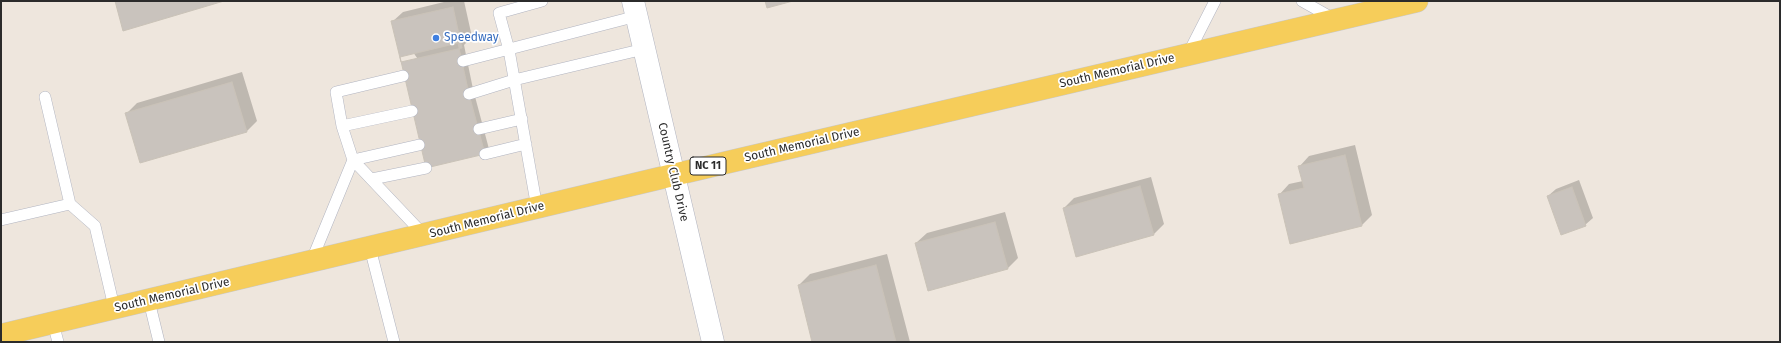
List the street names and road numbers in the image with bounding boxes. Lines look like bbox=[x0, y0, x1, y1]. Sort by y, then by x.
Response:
street label: South Memorial Drive bbox=[1058, 51, 1176, 91]
street label: Country Club Drive bbox=[655, 121, 691, 223]
street label: South Memorial Drive bbox=[743, 125, 861, 165]
road number: NC 11 bbox=[690, 157, 726, 175]
street label: South Memorial Drive bbox=[428, 199, 546, 241]
street label: South Memorial Drive bbox=[113, 275, 231, 315]

